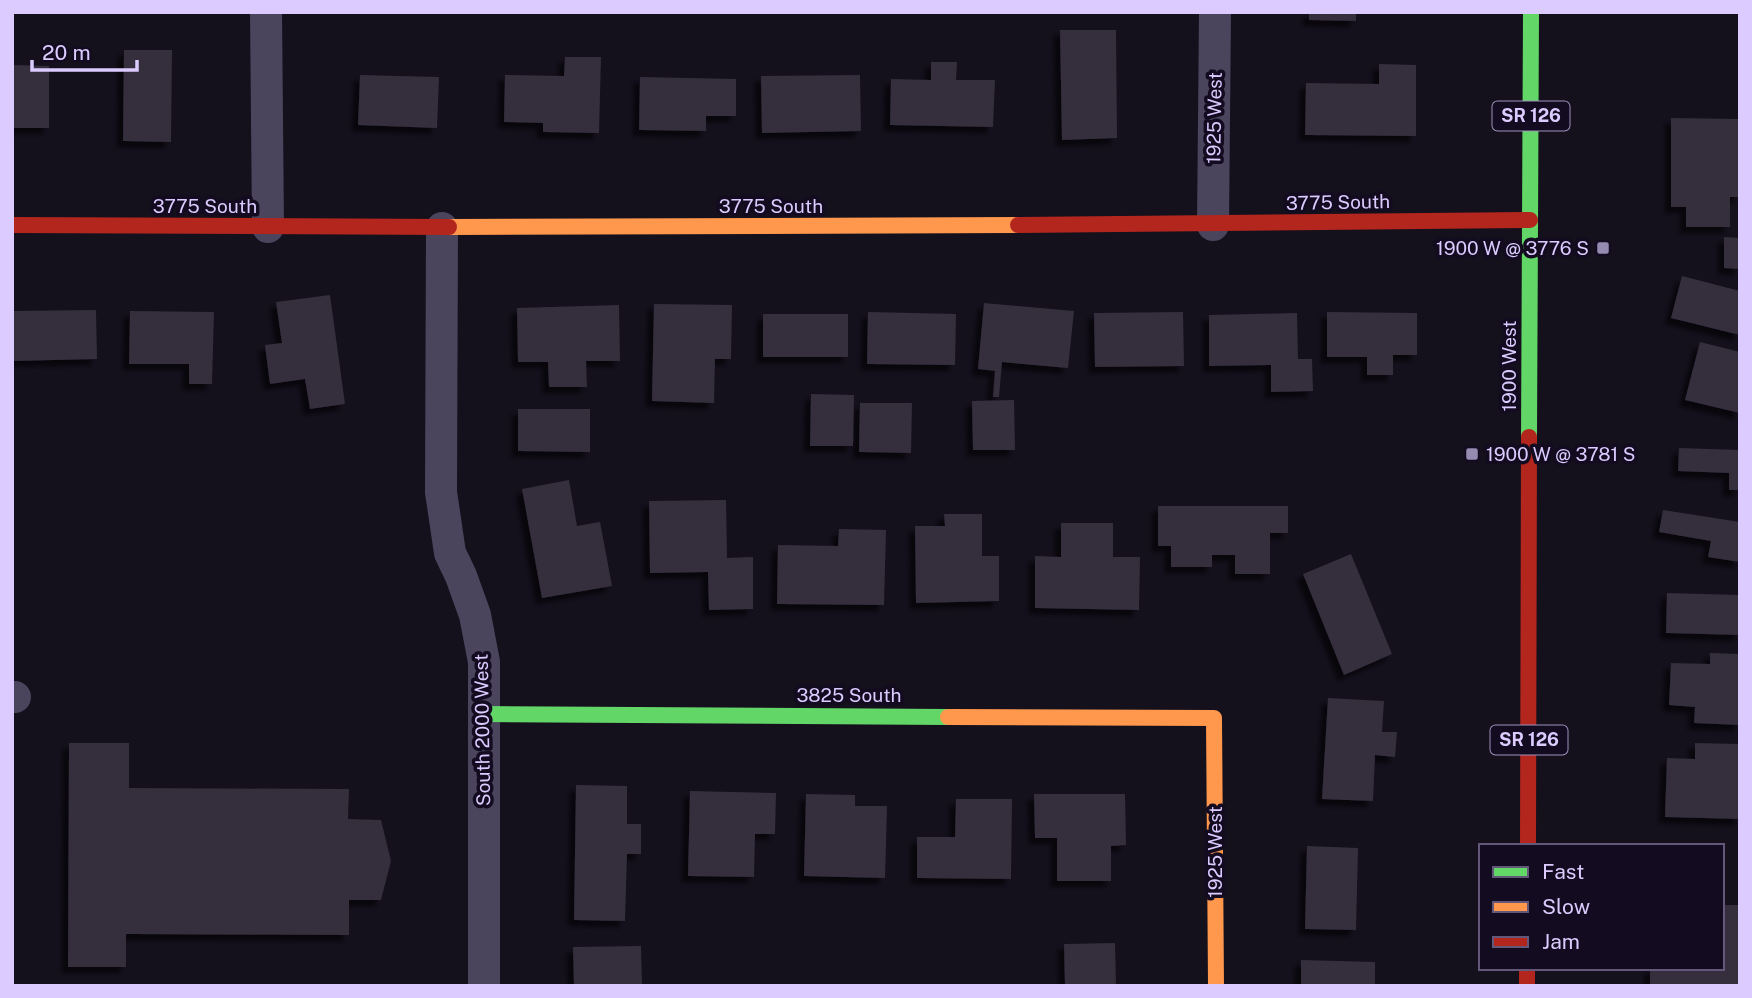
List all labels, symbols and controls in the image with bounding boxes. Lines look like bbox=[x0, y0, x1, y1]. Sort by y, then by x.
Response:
scale bar bbox=[32, 28, 136, 72]
text: 20 m bbox=[42, 40, 91, 65]
street label: 1925 West bbox=[1202, 72, 1226, 164]
road number: SR 126 bbox=[1492, 102, 1570, 131]
street label: 3775 South bbox=[1286, 190, 1390, 214]
street label: 3775 South bbox=[153, 195, 257, 217]
street label: 3775 South bbox=[719, 195, 823, 217]
place label: 1900 W @ 3776 S bbox=[1436, 237, 1589, 259]
marker: 1900 W @ 3776 S bbox=[1595, 240, 1611, 256]
street label: 1900 West bbox=[1498, 320, 1520, 412]
place label: 1900 W @ 3781 S bbox=[1486, 443, 1636, 465]
marker: 1900 W @ 3781 S bbox=[1464, 446, 1480, 462]
street label: South 2000 West bbox=[470, 654, 494, 806]
street label: 3825 South bbox=[796, 684, 902, 706]
road number: SR 126 bbox=[1490, 726, 1568, 754]
street label: 1925 West bbox=[1204, 806, 1226, 898]
legend bbox=[1479, 844, 1724, 970]
text: Fast bbox=[1542, 859, 1584, 884]
text: Slow bbox=[1542, 894, 1590, 919]
text: Jam bbox=[1542, 929, 1580, 954]

